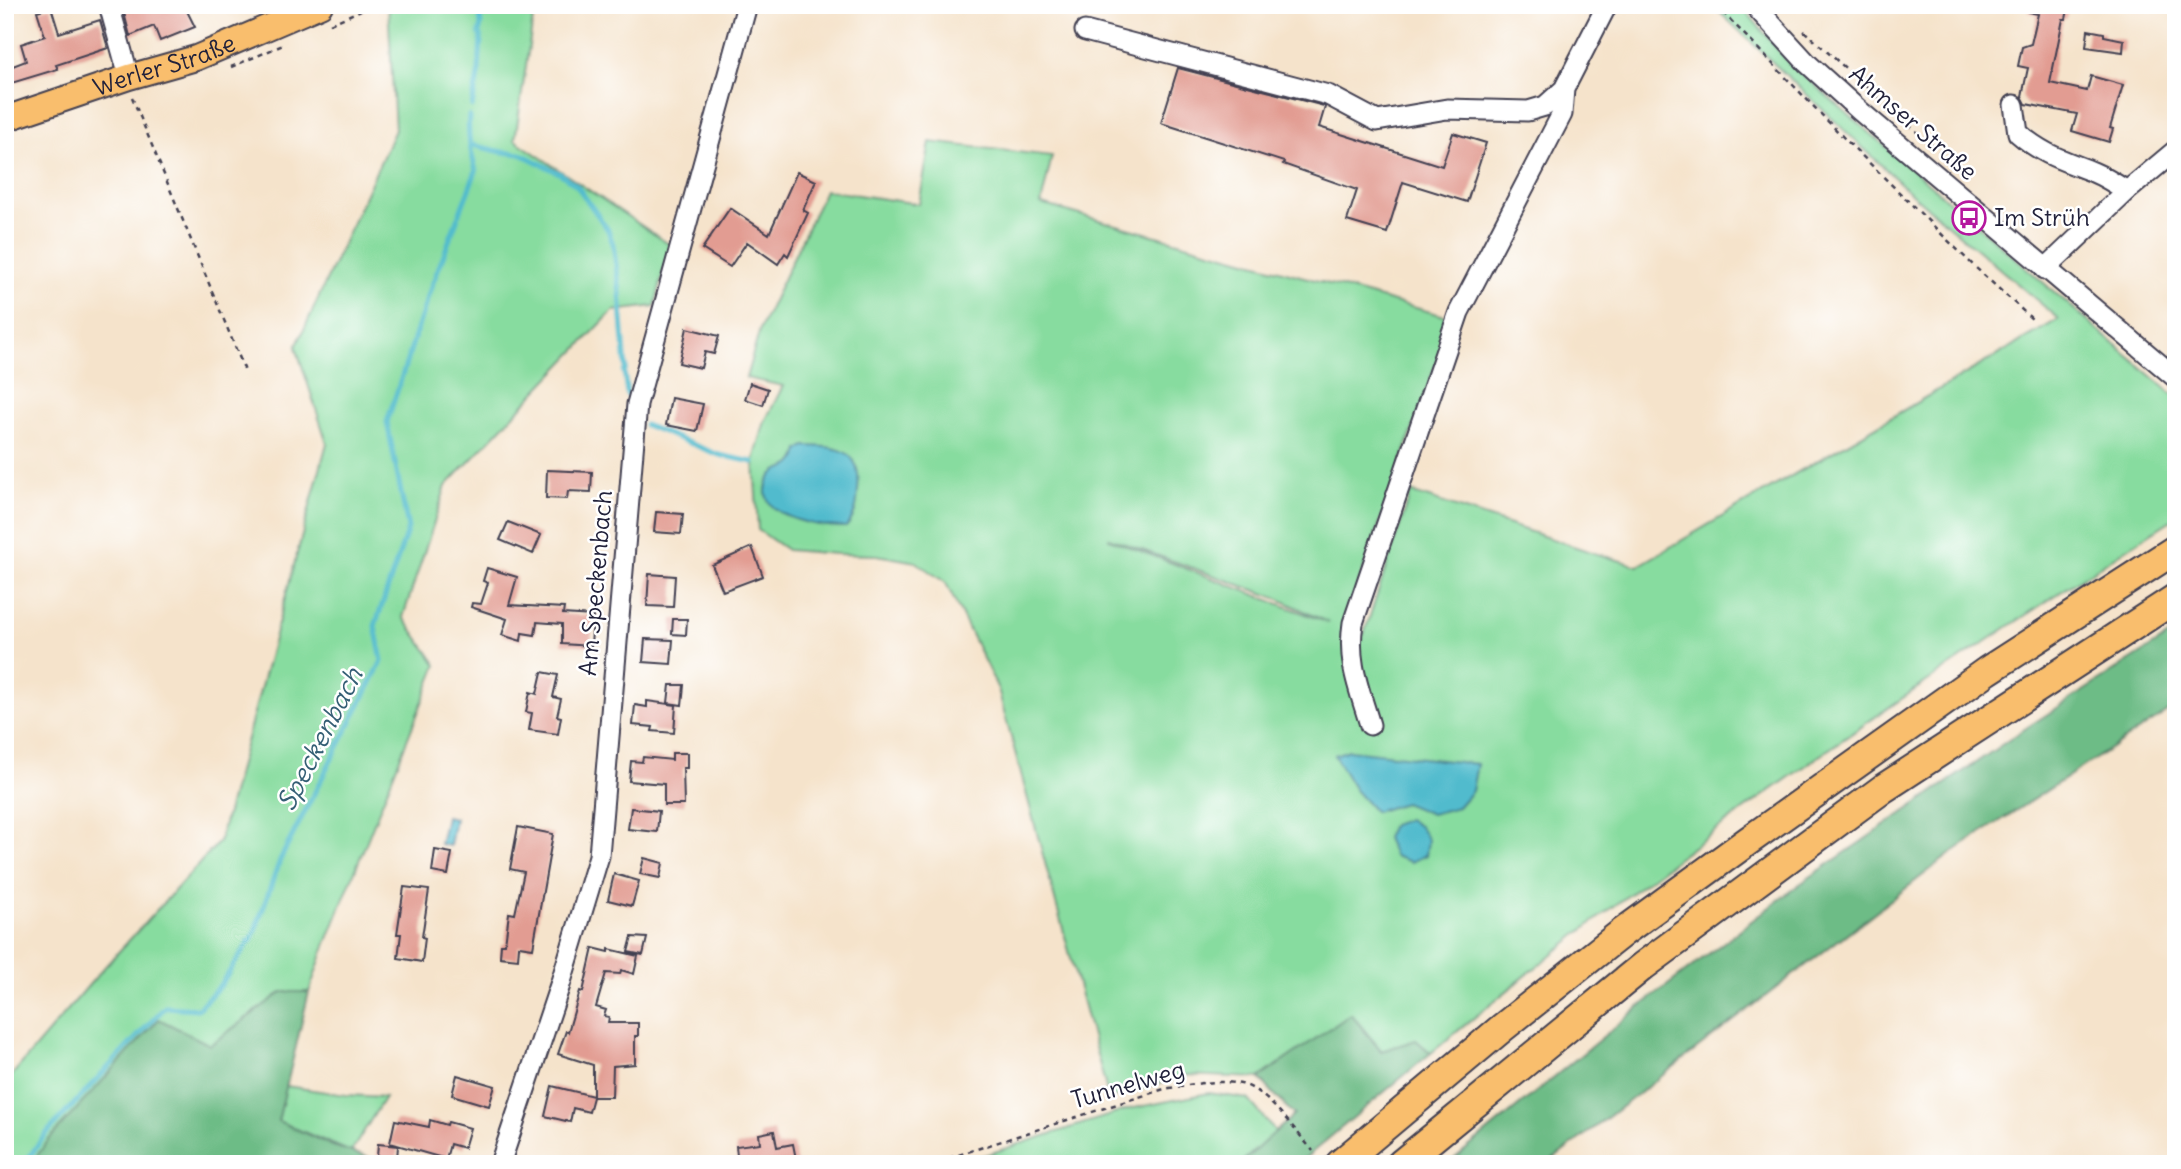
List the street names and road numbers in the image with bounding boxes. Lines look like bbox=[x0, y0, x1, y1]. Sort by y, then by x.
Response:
street label: Werler Straße bbox=[89, 27, 240, 102]
street label: Ahmser Straße bbox=[1843, 58, 1984, 186]
street label: Am Speckenbach bbox=[572, 489, 618, 677]
street label: Tunnelweg bbox=[1068, 1054, 1188, 1114]

